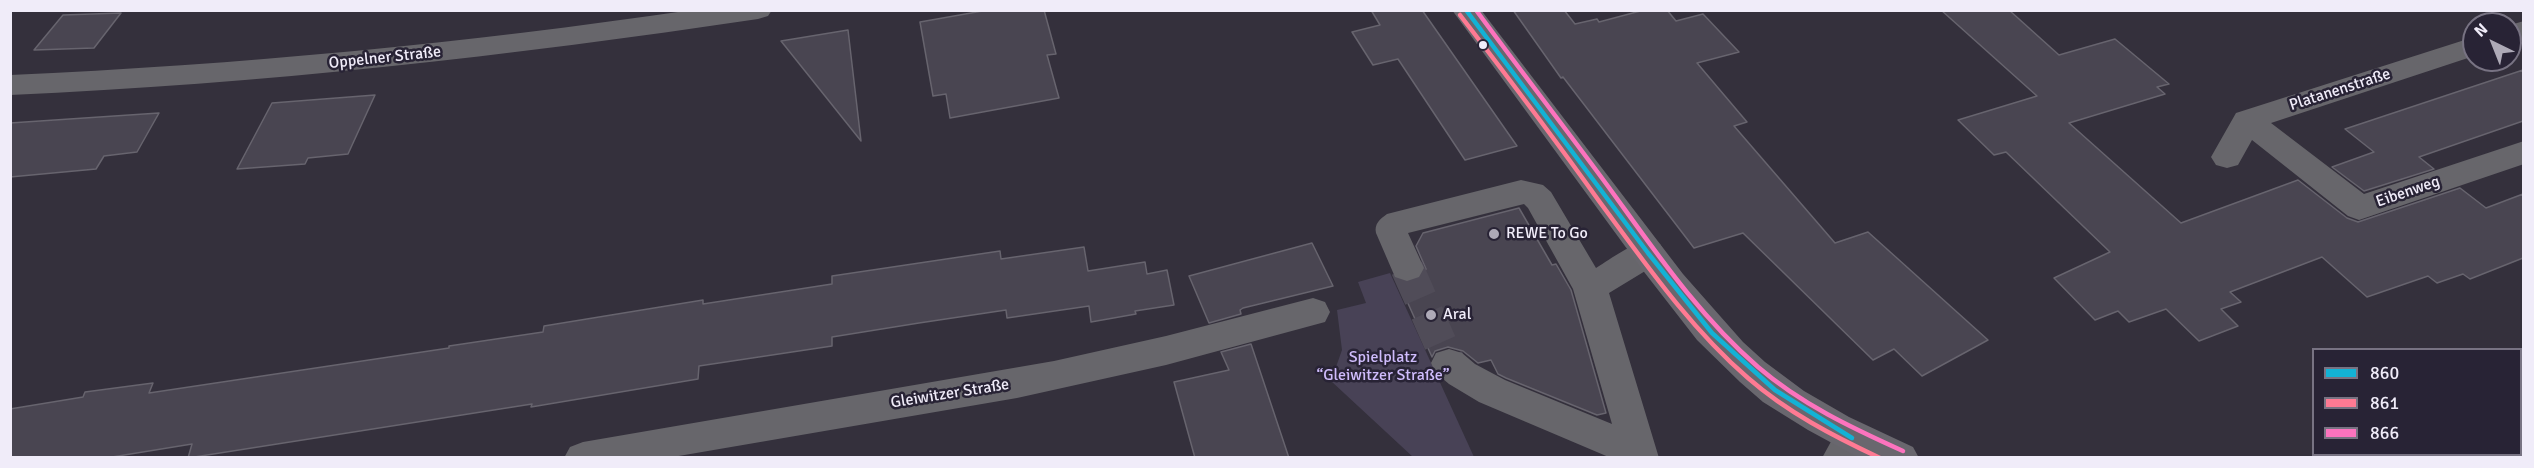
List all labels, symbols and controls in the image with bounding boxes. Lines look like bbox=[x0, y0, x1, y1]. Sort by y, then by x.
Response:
north arrow bbox=[2462, 12, 2522, 72]
text: N bbox=[2470, 19, 2492, 41]
unlabelled marker bbox=[1477, 39, 1489, 51]
street label: Oppelner Straße bbox=[328, 43, 442, 73]
street label: Platanenstraße bbox=[2287, 65, 2393, 115]
street label: Eibenweg bbox=[2374, 172, 2442, 212]
place label: REWE To Go bbox=[1506, 224, 1588, 244]
marker: REWE To Go bbox=[1487, 227, 1501, 241]
place label: Aral bbox=[1443, 305, 1471, 325]
marker: Aral bbox=[1424, 308, 1438, 322]
park label: Spielplatz “Gleiwitzer Straße” bbox=[1316, 348, 1450, 386]
legend bbox=[2312, 348, 2522, 456]
text: 860 bbox=[2370, 362, 2399, 384]
street label: Gleiwitzer Straße bbox=[889, 375, 1011, 413]
text: 861 bbox=[2370, 392, 2399, 414]
text: 866 bbox=[2370, 422, 2399, 444]

